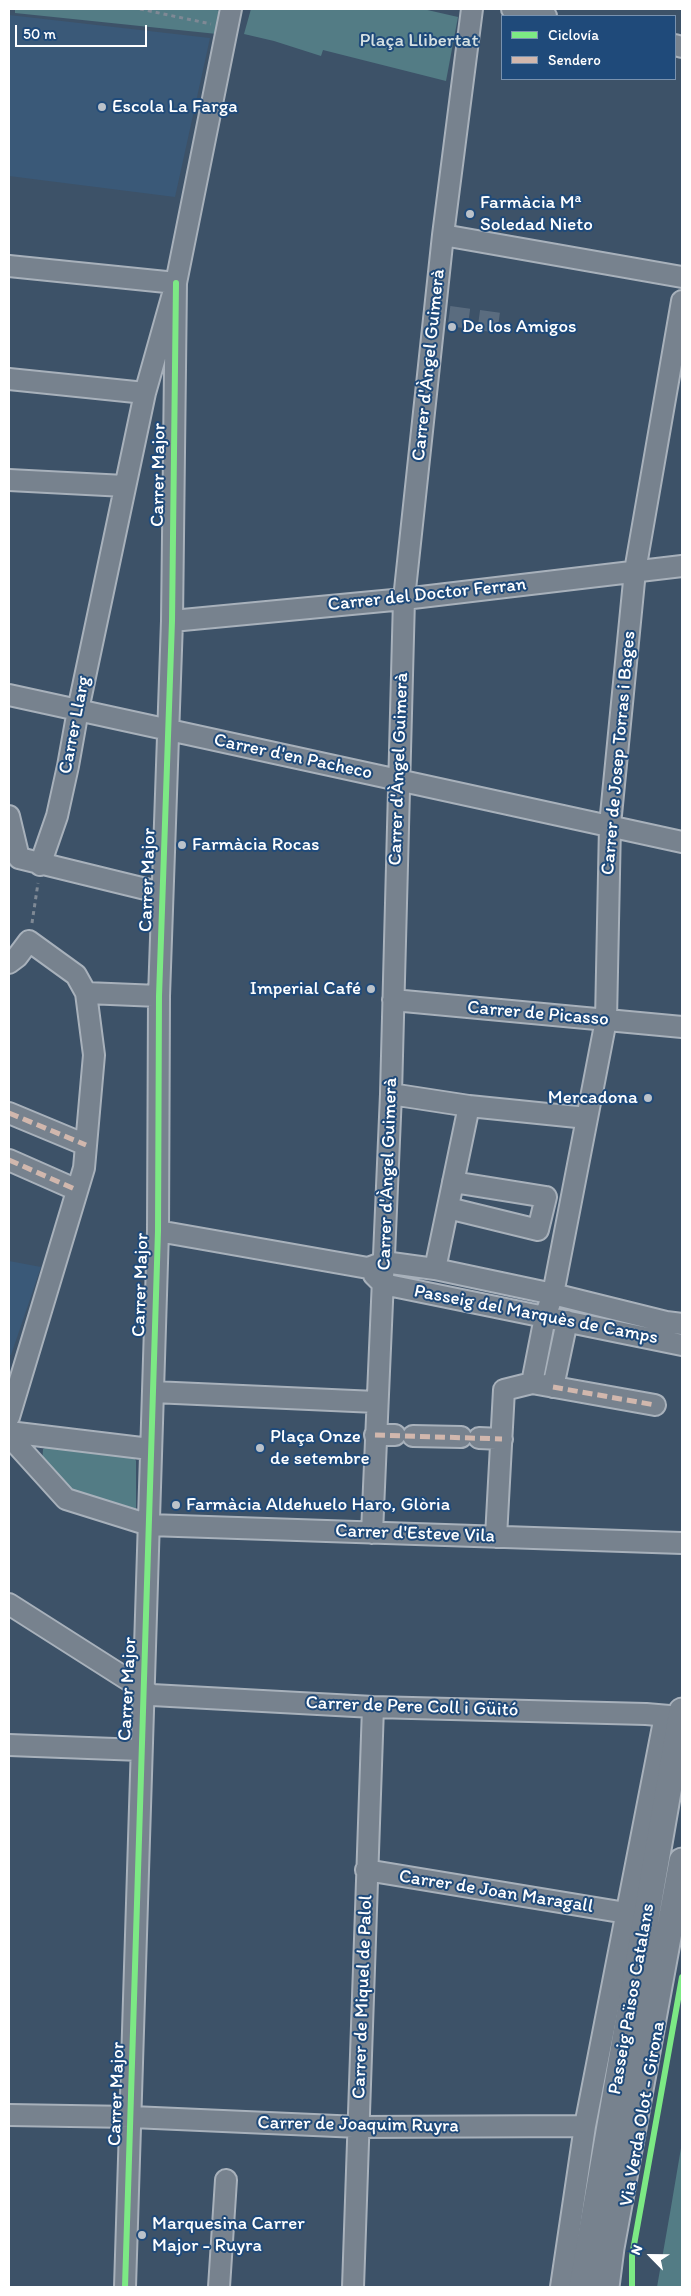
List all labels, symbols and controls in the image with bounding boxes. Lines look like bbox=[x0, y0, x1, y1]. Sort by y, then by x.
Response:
scale bar bbox=[18, 15, 150, 47]
legend bbox=[501, 15, 676, 80]
text: 50 m bbox=[23, 25, 56, 43]
text: Ciclovía bbox=[548, 26, 599, 44]
park label: Plaça Llibertat bbox=[359, 30, 479, 52]
text: Sendero bbox=[548, 51, 601, 69]
place label: Escola La Farga bbox=[112, 96, 238, 118]
marker: Escola La Farga bbox=[96, 101, 108, 113]
place label: Farmàcia Mª Soledad Nieto bbox=[480, 192, 593, 236]
marker: Farmàcia Mª Soledad Nieto bbox=[464, 208, 476, 220]
street label: Carrer d'Àngel Guimerà bbox=[408, 268, 450, 462]
place label: De los Amigos bbox=[462, 316, 577, 338]
marker: De los Amigos bbox=[446, 321, 458, 333]
street label: Carrer Major bbox=[147, 423, 171, 527]
street label: Carrer del Doctor Ferran bbox=[327, 573, 527, 617]
street label: Carrer de Josep Torras i Bages bbox=[597, 630, 641, 876]
street label: Carrer d'Àngel Guimerà bbox=[384, 672, 414, 866]
street label: Carrer Llarg bbox=[54, 674, 96, 776]
street label: Carrer d'en Pacheco bbox=[212, 729, 374, 785]
street label: Carrer Major bbox=[135, 828, 161, 932]
place label: Farmàcia Rocas bbox=[192, 834, 319, 856]
marker: Farmàcia Rocas bbox=[176, 839, 188, 851]
place label: Imperial Café bbox=[250, 978, 361, 1000]
marker: Imperial Café bbox=[365, 983, 377, 995]
street label: Carrer de Picasso bbox=[466, 996, 610, 1032]
street label: Carrer d'Àngel Guimerà bbox=[373, 1077, 403, 1271]
place label: Mercadona bbox=[548, 1087, 638, 1109]
marker: Mercadona bbox=[642, 1092, 654, 1104]
street label: Carrer Major bbox=[128, 1233, 154, 1337]
street label: Passeig del Marquès de Camps bbox=[412, 1280, 660, 1350]
place label: Plaça Onze de setembre bbox=[270, 1426, 370, 1470]
marker: Plaça Onze de setembre bbox=[254, 1442, 266, 1454]
place label: Farmàcia Aldehuelo Haro, Glòria bbox=[186, 1494, 450, 1516]
marker: Farmàcia Aldehuelo Haro, Glòria bbox=[170, 1499, 182, 1511]
street label: Carrer d'Esteve Vila bbox=[335, 1520, 495, 1548]
street label: Carrer Major bbox=[114, 1636, 142, 1742]
street label: Carrer de Pere Coll i Güitó bbox=[305, 1692, 519, 1722]
street label: Carrer de Joan Maragall bbox=[397, 1865, 595, 1919]
street label: Carrer de Miquel de Palol bbox=[348, 1894, 378, 2100]
street label: Passeig Països Catalans bbox=[604, 1902, 660, 2096]
street label: Via Verda Olot - Girona bbox=[615, 2020, 671, 2208]
street label: Carrer Major bbox=[104, 2042, 130, 2146]
street label: Carrer de Joaquim Ruyra bbox=[257, 2112, 459, 2138]
place label: Marquesina Carrer Major - Ruyra bbox=[152, 2213, 305, 2257]
marker: Marquesina Carrer Major - Ruyra bbox=[136, 2229, 148, 2241]
north arrow bbox=[626, 2231, 676, 2281]
text: N bbox=[627, 2242, 646, 2258]

